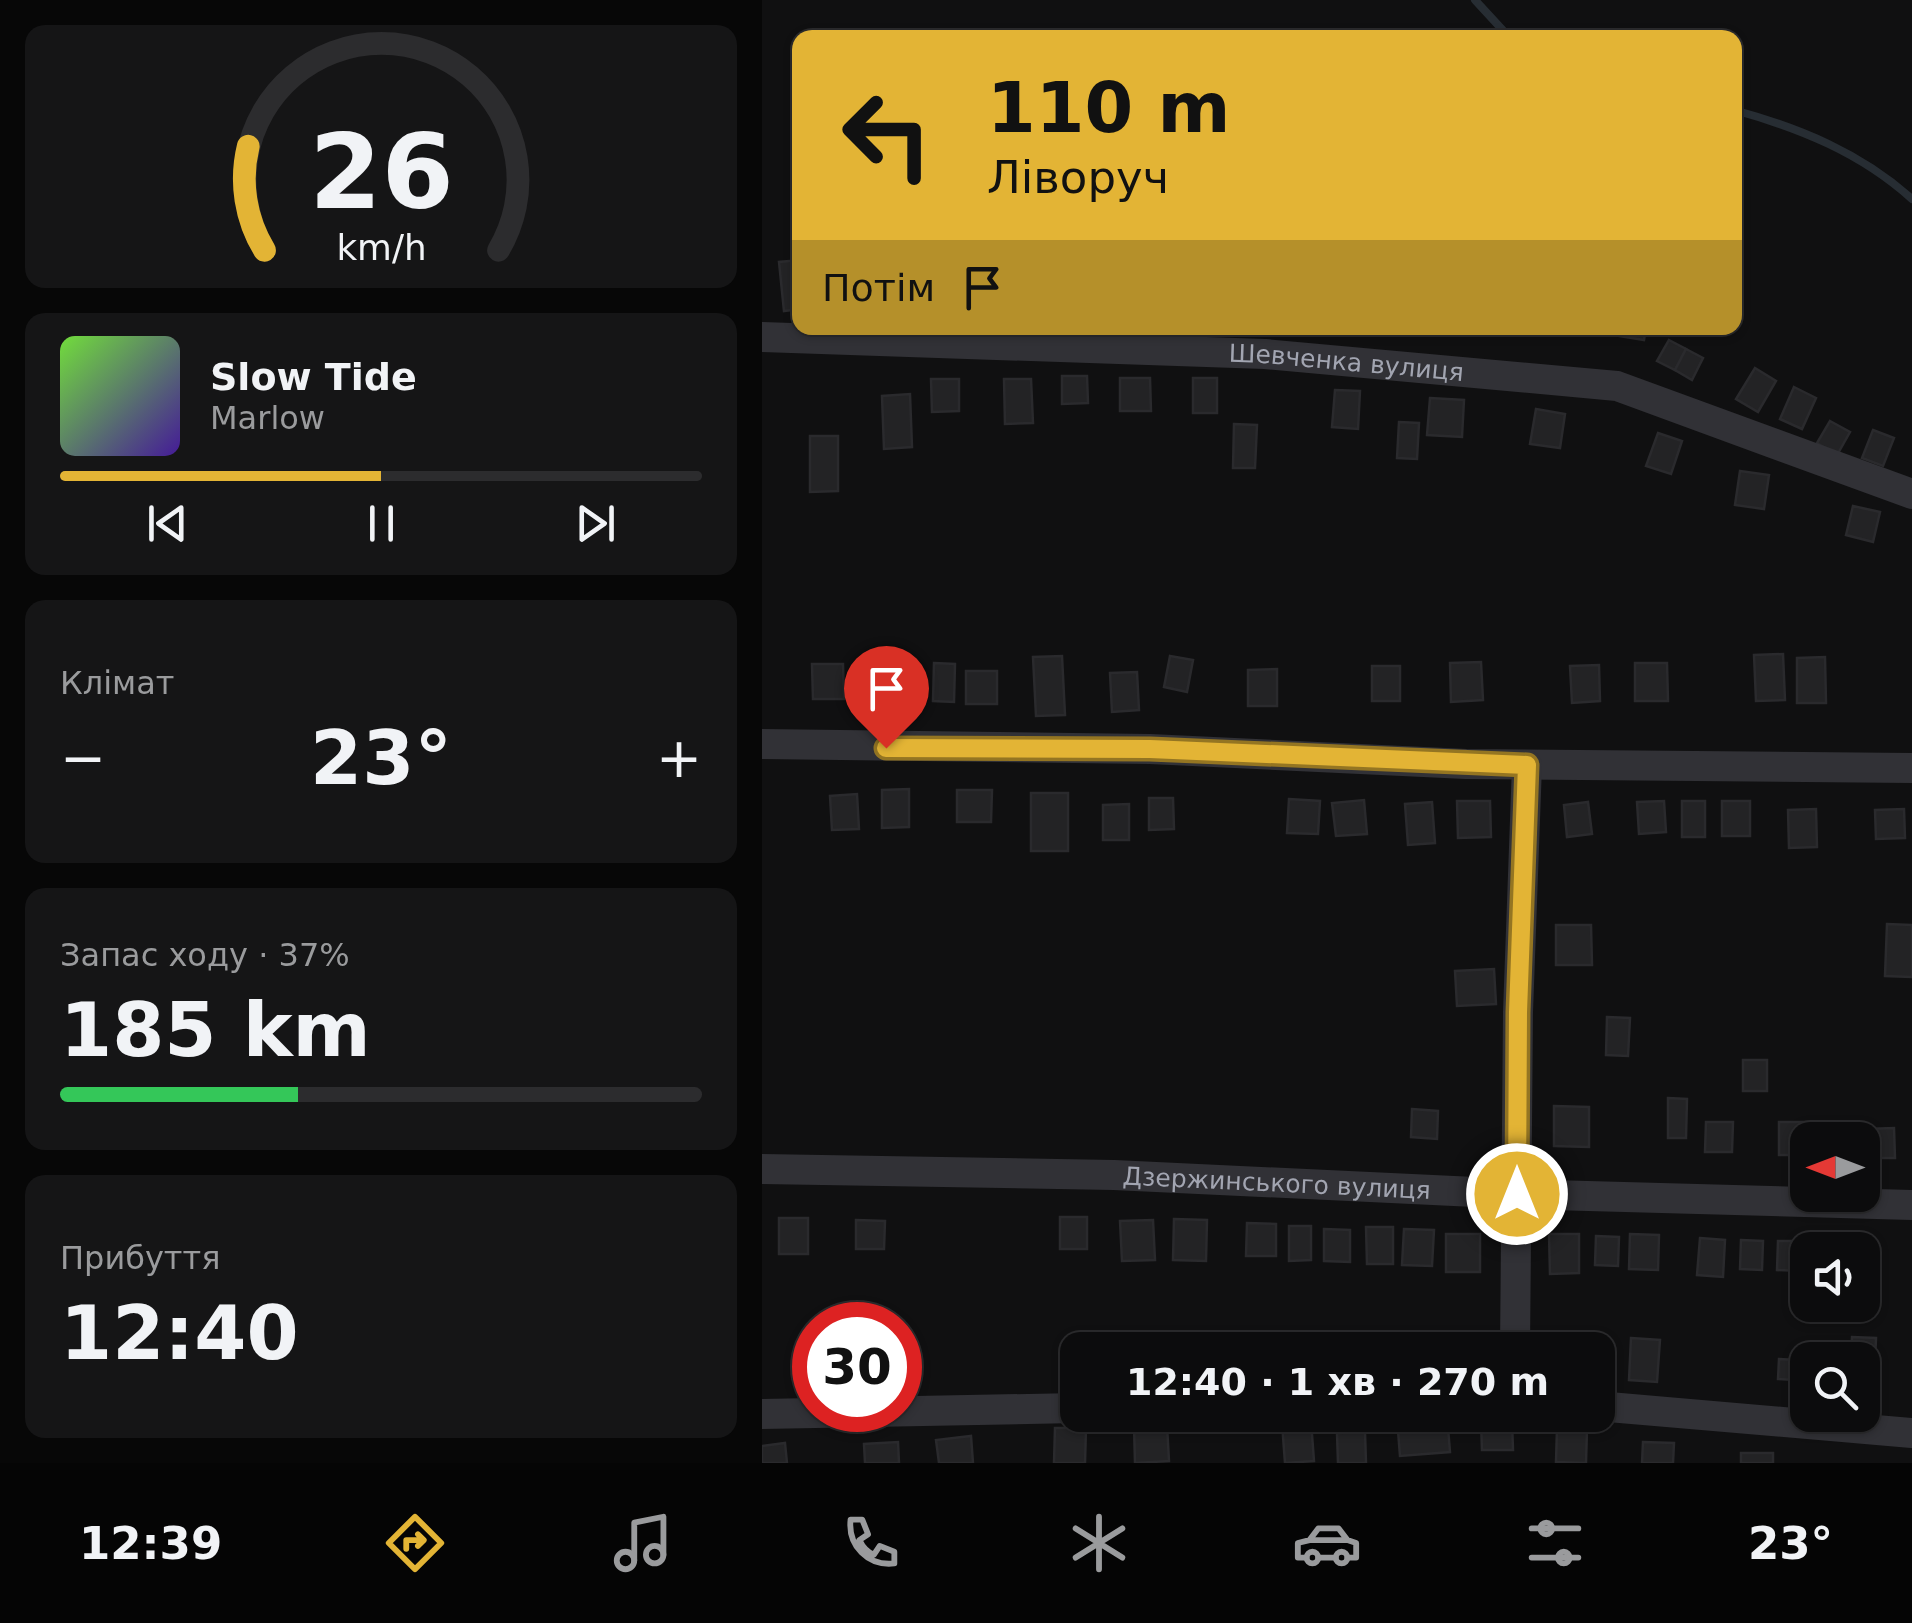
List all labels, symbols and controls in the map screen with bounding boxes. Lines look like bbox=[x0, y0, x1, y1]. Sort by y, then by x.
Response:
text: 110 m bbox=[987, 67, 1230, 149]
icon: left bbox=[822, 70, 952, 200]
text: 26 bbox=[309, 111, 453, 233]
text: Ліворуч bbox=[987, 151, 1169, 204]
text: km/h bbox=[336, 227, 426, 268]
icon: arrive bbox=[955, 260, 1010, 315]
text: Потім bbox=[822, 266, 935, 310]
street label: Шевченка вулиця bbox=[1228, 338, 1465, 387]
text: Slow Tide bbox=[210, 355, 417, 399]
text: Marlow bbox=[210, 399, 325, 437]
icon: previous bbox=[140, 496, 195, 551]
icon: pause bbox=[354, 496, 409, 551]
icon: next bbox=[568, 496, 623, 551]
pin bbox=[844, 646, 929, 749]
icon: arrive bbox=[859, 661, 914, 716]
text: Клімат bbox=[60, 664, 174, 702]
text: 23° bbox=[310, 714, 452, 802]
text: − bbox=[60, 726, 106, 790]
text: + bbox=[656, 726, 702, 790]
text: Запас ходу · 37% bbox=[60, 936, 350, 974]
text: 185 km bbox=[60, 986, 371, 1074]
north arrow bbox=[1790, 1122, 1880, 1212]
map controls bbox=[1790, 1122, 1880, 1432]
position arrow bbox=[1465, 1142, 1569, 1246]
street label: Дзержинського вулиця bbox=[1122, 1161, 1431, 1204]
button: sound bbox=[1790, 1232, 1880, 1322]
text: Прибуття bbox=[60, 1239, 220, 1277]
text: 12:40 bbox=[60, 1289, 299, 1377]
speed limit sign: 30 bbox=[792, 1302, 922, 1432]
button: search bbox=[1790, 1342, 1880, 1432]
text: 12:40 · 1 хв · 270 m bbox=[1126, 1360, 1549, 1404]
icon: directions bbox=[380, 1508, 450, 1578]
icon: music bbox=[608, 1508, 678, 1578]
icon: phone bbox=[836, 1508, 906, 1578]
icon: climate bbox=[1064, 1508, 1134, 1578]
icon: car bbox=[1292, 1508, 1362, 1578]
icon: filters bbox=[1520, 1508, 1590, 1578]
text: 12:39 bbox=[79, 1517, 222, 1570]
text: 23° bbox=[1748, 1517, 1833, 1570]

